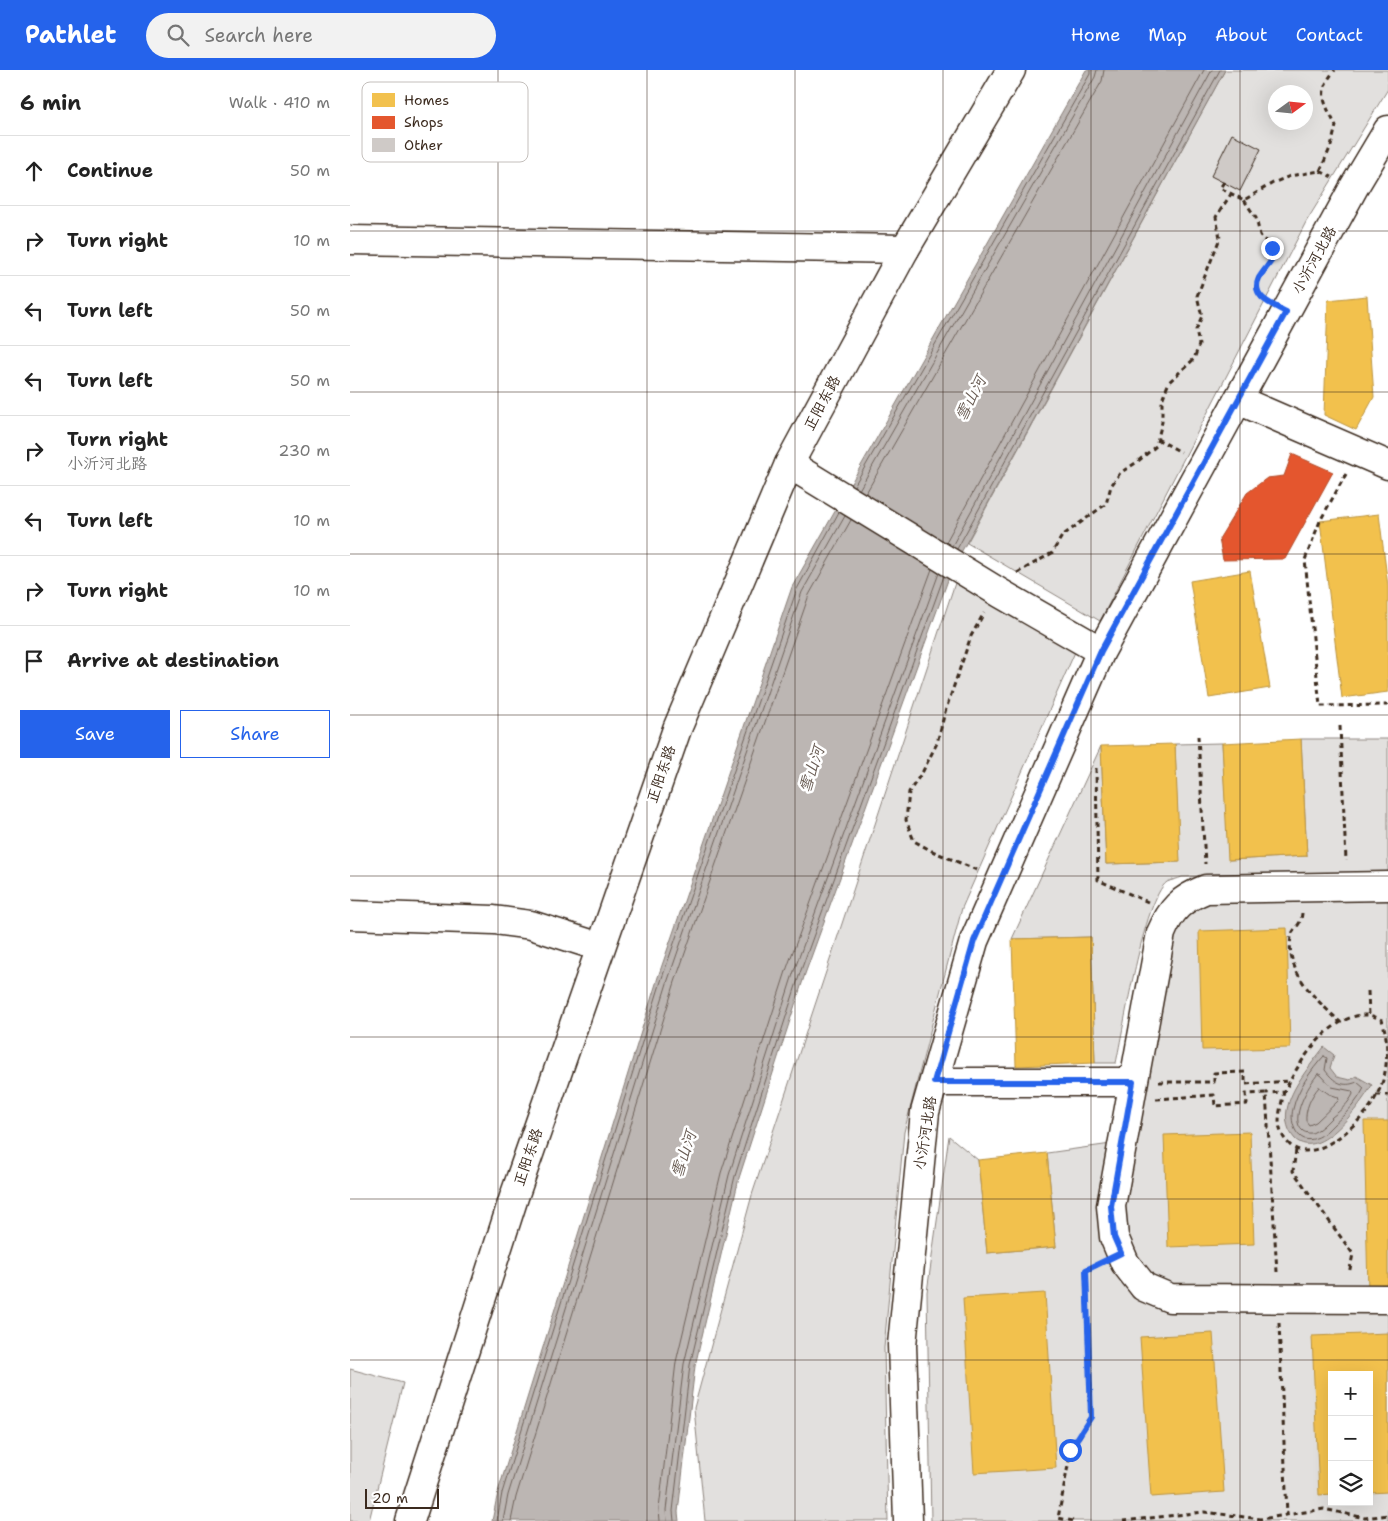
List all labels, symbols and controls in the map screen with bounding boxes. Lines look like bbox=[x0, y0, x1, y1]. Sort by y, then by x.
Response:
search box bbox=[146, 13, 496, 58]
text: Pathlet bbox=[25, 19, 116, 51]
icon: search bbox=[164, 21, 192, 49]
text: Search here bbox=[204, 23, 313, 48]
text: Home bbox=[1071, 23, 1120, 47]
text: Map bbox=[1148, 23, 1187, 47]
text: About bbox=[1215, 23, 1268, 47]
text: Contact bbox=[1296, 23, 1363, 47]
legend bbox=[362, 82, 528, 162]
north arrow bbox=[1268, 85, 1313, 130]
text: 6 min bbox=[20, 89, 81, 117]
text: Homes bbox=[404, 91, 449, 109]
text: Walk · 410 m bbox=[229, 92, 330, 113]
text: Shops bbox=[404, 113, 443, 131]
text: Other bbox=[404, 136, 443, 154]
icon: ahead bbox=[20, 157, 48, 185]
text: Continue bbox=[67, 158, 153, 183]
text: 50 m bbox=[290, 160, 330, 181]
street label: 小沂河北路 bbox=[1287, 222, 1341, 298]
icon: right bbox=[20, 227, 48, 255]
text: Turn right bbox=[67, 228, 168, 253]
text: 10 m bbox=[293, 230, 330, 251]
route end bbox=[1261, 237, 1284, 260]
icon: left bbox=[20, 297, 48, 325]
text: Turn left bbox=[67, 298, 153, 323]
text: 50 m bbox=[290, 300, 330, 321]
icon: left bbox=[20, 367, 48, 395]
text: Turn left bbox=[67, 368, 153, 393]
water label: 雪山河 bbox=[950, 369, 992, 424]
text: 50 m bbox=[290, 370, 330, 391]
street label: 正阳东路 bbox=[799, 372, 845, 434]
text: Turn right bbox=[67, 427, 168, 452]
icon: right bbox=[20, 437, 48, 465]
text: 230 m bbox=[278, 440, 330, 461]
text: 小沂河北路 bbox=[67, 453, 147, 474]
icon: left bbox=[20, 507, 48, 535]
text: Turn left bbox=[67, 508, 153, 533]
text: 10 m bbox=[293, 510, 330, 531]
icon: right bbox=[20, 577, 48, 605]
text: Turn right bbox=[67, 578, 168, 603]
text: 10 m bbox=[293, 580, 330, 601]
icon: arrive bbox=[20, 647, 48, 675]
text: Arrive at destination bbox=[67, 648, 279, 673]
button: Save bbox=[20, 710, 170, 758]
button: Share bbox=[180, 710, 330, 758]
water label: 雪山河 bbox=[794, 740, 830, 795]
street label: 正阳东路 bbox=[642, 742, 680, 806]
street label: 小沂河北路 bbox=[909, 1094, 941, 1172]
street label: 正阳东路 bbox=[509, 1125, 547, 1189]
water label: 雪山河 bbox=[666, 1125, 702, 1180]
map controls bbox=[1328, 1371, 1373, 1506]
button: + bbox=[1328, 1371, 1373, 1416]
button: − bbox=[1328, 1416, 1373, 1461]
route start bbox=[1059, 1439, 1082, 1462]
button: layers bbox=[1328, 1461, 1373, 1506]
scale bar bbox=[365, 1486, 439, 1509]
text: 20 m bbox=[372, 1489, 408, 1507]

